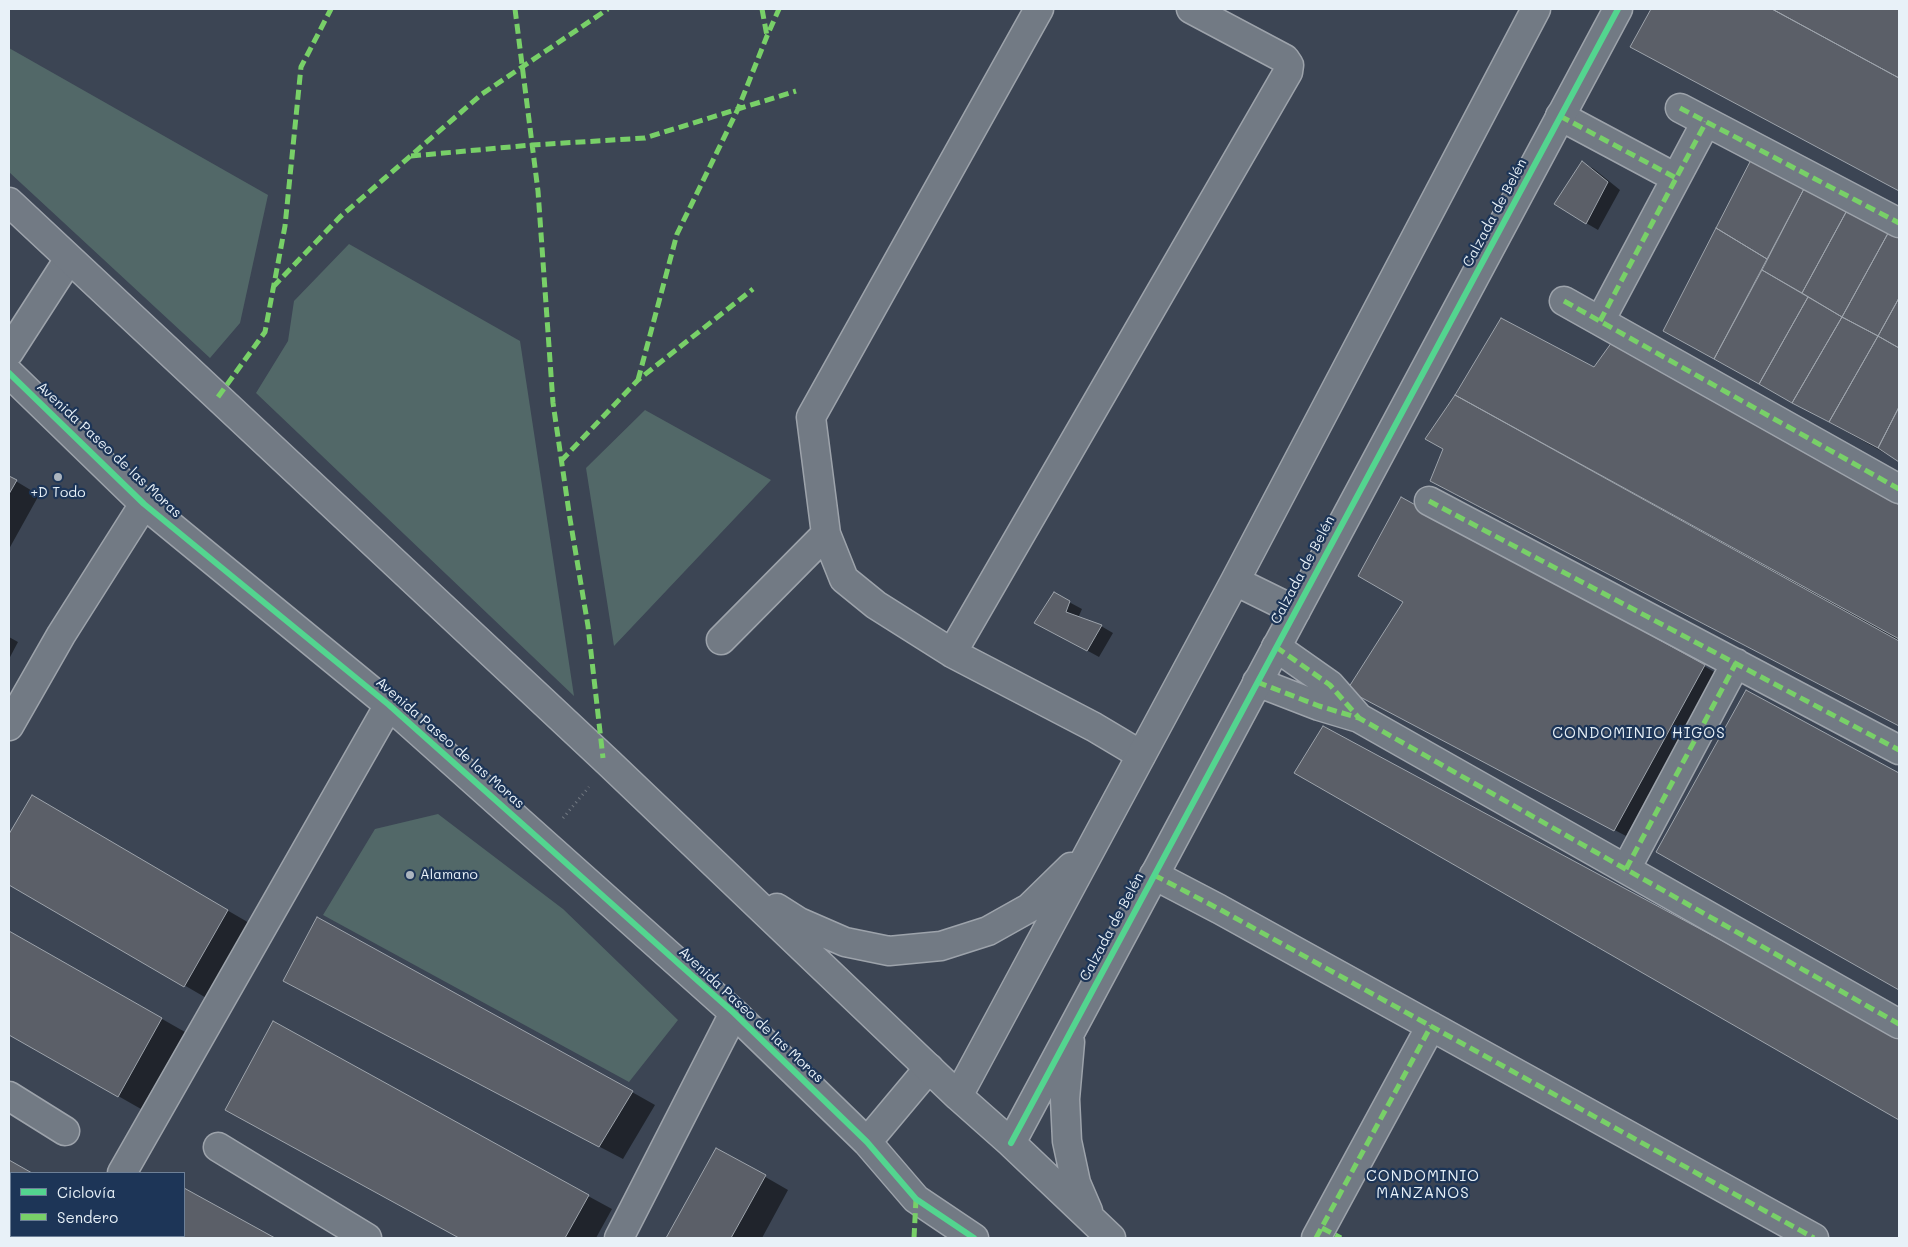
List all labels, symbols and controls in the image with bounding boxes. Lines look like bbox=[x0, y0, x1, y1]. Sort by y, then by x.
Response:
street label: Calzada de Belén bbox=[1459, 156, 1531, 270]
street label: Avenida Paseo de las Moras bbox=[33, 379, 185, 521]
marker: +D Todo bbox=[52, 471, 64, 483]
place label: +D Todo bbox=[31, 485, 85, 501]
street label: Calzada de Belén bbox=[1267, 513, 1339, 627]
street label: Avenida Paseo de las Moras bbox=[372, 674, 528, 812]
district label: CONDOMINIO HIGOS bbox=[1550, 724, 1728, 742]
place label: Alamano bbox=[420, 867, 478, 883]
marker: Alamano bbox=[404, 869, 416, 881]
street label: Calzada de Belén bbox=[1076, 870, 1148, 984]
street label: Avenida Paseo de las Moras bbox=[675, 944, 827, 1086]
district label: CONDOMINIO MANZANOS bbox=[1365, 1167, 1481, 1202]
legend bbox=[10, 1172, 185, 1237]
text: Ciclovía bbox=[57, 1182, 116, 1202]
text: Sendero bbox=[57, 1207, 118, 1227]

